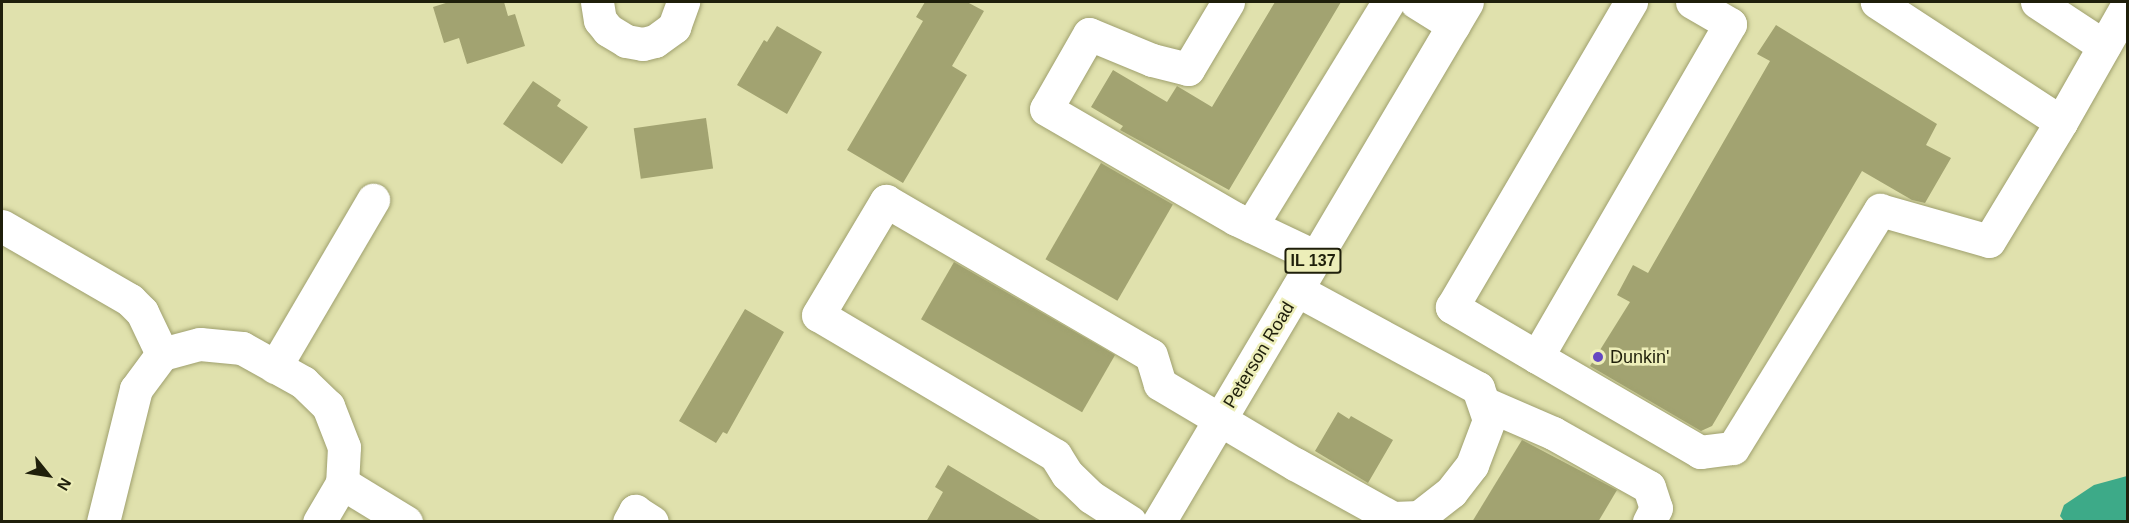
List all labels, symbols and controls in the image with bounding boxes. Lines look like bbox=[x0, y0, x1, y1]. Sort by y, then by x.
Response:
road number: IL 137 bbox=[1283, 248, 1343, 274]
street label: Peterson Road bbox=[1219, 298, 1299, 412]
place label: Dunkin' bbox=[1610, 346, 1669, 368]
marker: Dunkin' bbox=[1591, 350, 1605, 364]
north arrow bbox=[18, 445, 78, 505]
text: N bbox=[54, 475, 74, 494]

